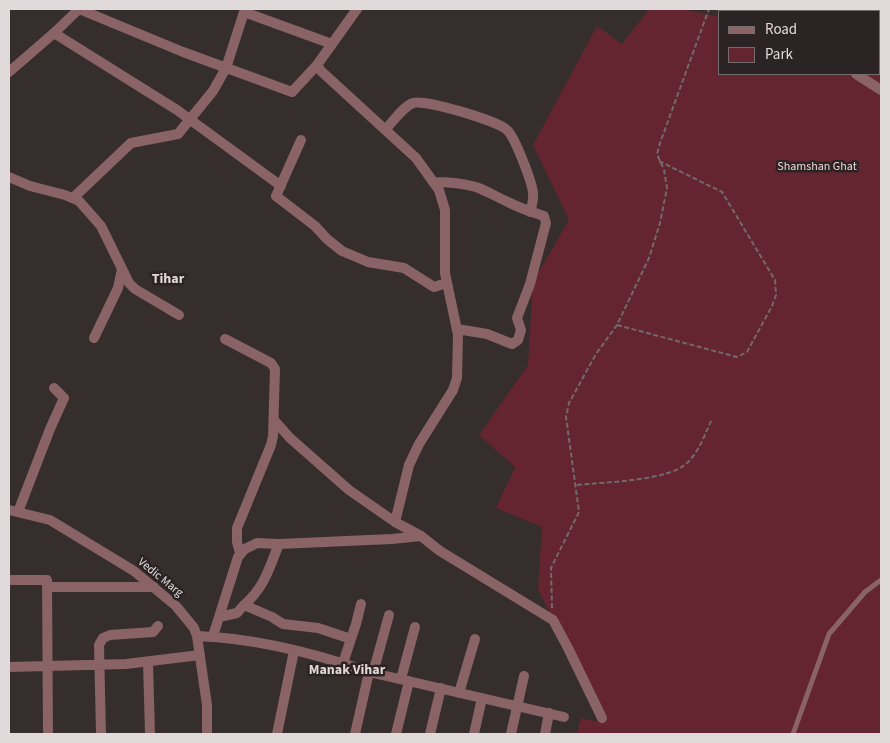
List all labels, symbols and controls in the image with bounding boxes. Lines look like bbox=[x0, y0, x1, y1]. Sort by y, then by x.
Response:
legend bbox=[718, 10, 880, 75]
text: Road bbox=[765, 19, 797, 40]
text: Park bbox=[765, 44, 793, 65]
park label: Shamshan Ghat bbox=[777, 160, 857, 174]
district label: Tihar bbox=[152, 272, 184, 288]
street label: Vedic Marg bbox=[134, 555, 186, 601]
district label: Manak Vihar bbox=[309, 663, 385, 679]

